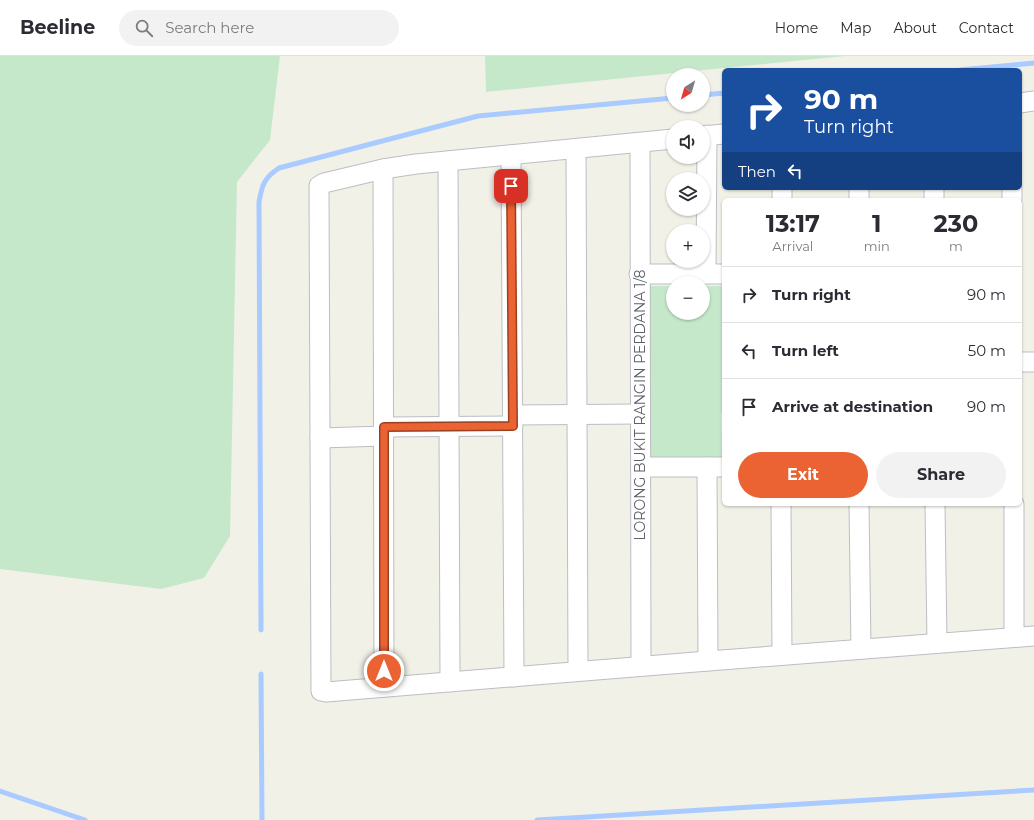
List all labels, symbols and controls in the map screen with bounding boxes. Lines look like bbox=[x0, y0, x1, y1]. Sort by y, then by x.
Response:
search box bbox=[119, 10, 399, 46]
text: Beeline bbox=[20, 16, 95, 39]
icon: search bbox=[133, 17, 155, 39]
text: Search here bbox=[165, 18, 254, 37]
text: Home bbox=[775, 19, 818, 37]
text: Map bbox=[840, 19, 871, 37]
text: About bbox=[893, 19, 937, 37]
text: Contact bbox=[959, 19, 1014, 37]
north arrow bbox=[666, 68, 710, 112]
map controls bbox=[666, 68, 710, 320]
text: 90 m bbox=[804, 82, 878, 116]
icon: right bbox=[738, 84, 790, 136]
text: Turn right bbox=[804, 116, 894, 138]
button: sound bbox=[666, 120, 710, 164]
icon: left bbox=[784, 160, 806, 182]
text: Then bbox=[738, 162, 776, 181]
pin bbox=[494, 169, 528, 203]
button: layers bbox=[666, 172, 710, 216]
icon: arrive bbox=[500, 175, 522, 197]
text: 13:17 bbox=[766, 209, 820, 238]
text: 1 bbox=[872, 209, 881, 238]
text: 230 bbox=[934, 209, 978, 238]
button: + bbox=[666, 224, 710, 268]
text: Arrival bbox=[772, 238, 813, 254]
text: min bbox=[864, 238, 890, 254]
text: m bbox=[949, 238, 963, 254]
street label: LORONG BUKIT RANGIN PERDANA 1/8 bbox=[631, 269, 649, 541]
button: − bbox=[666, 276, 710, 320]
icon: right bbox=[738, 284, 760, 306]
text: Turn right bbox=[772, 285, 851, 304]
text: 90 m bbox=[967, 285, 1006, 304]
icon: left bbox=[738, 340, 760, 362]
text: Turn left bbox=[772, 341, 839, 360]
text: 50 m bbox=[968, 341, 1006, 360]
icon: arrive bbox=[738, 396, 760, 418]
text: Arrive at destination bbox=[772, 397, 933, 416]
text: 90 m bbox=[967, 397, 1006, 416]
button: Exit bbox=[738, 452, 868, 498]
button: Share bbox=[876, 452, 1006, 498]
position arrow bbox=[363, 650, 405, 692]

